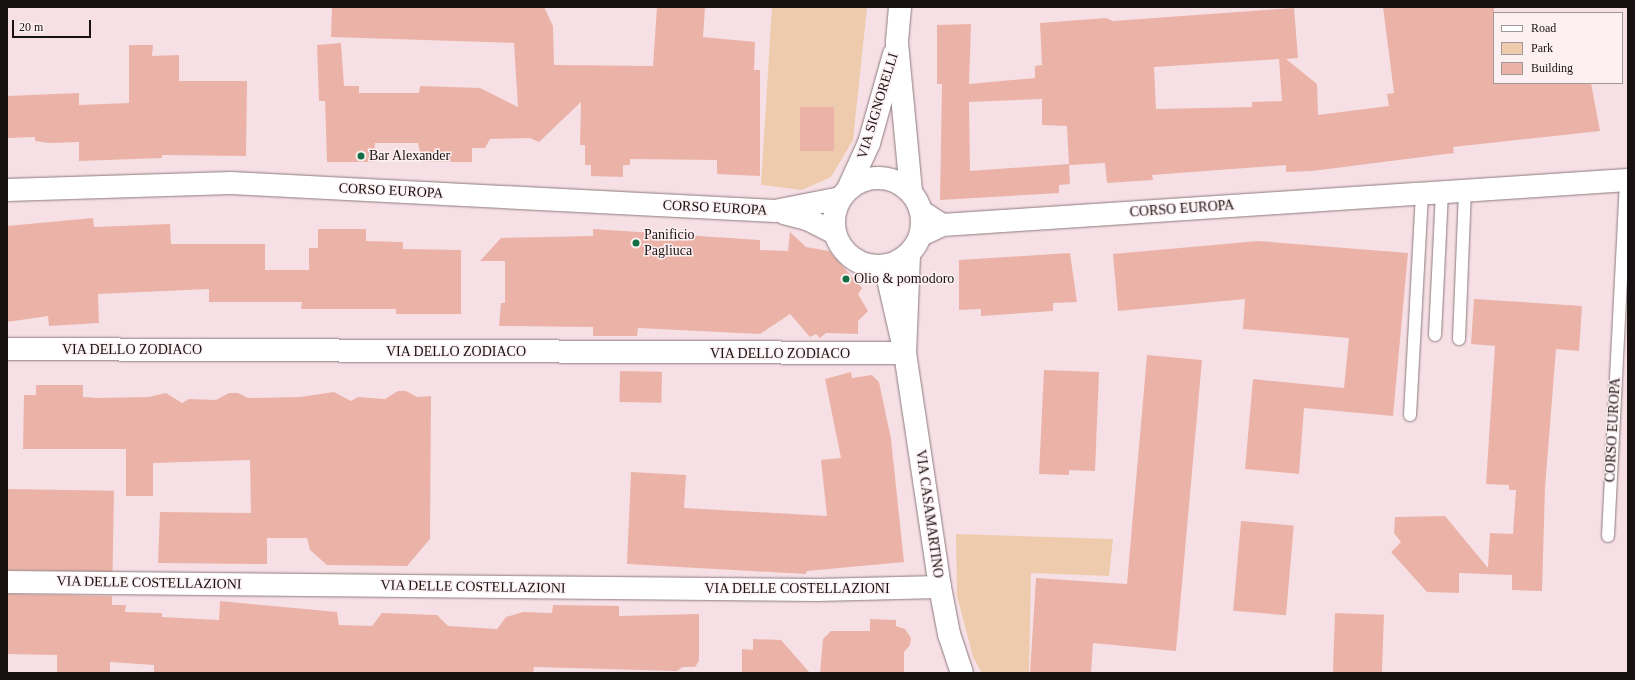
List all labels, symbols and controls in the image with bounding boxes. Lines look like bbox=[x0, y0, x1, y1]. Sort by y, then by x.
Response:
scale bar bbox=[14, 12, 93, 38]
legend bbox=[1493, 12, 1623, 84]
text: 20 m bbox=[19, 20, 43, 34]
text: Road bbox=[1531, 21, 1556, 35]
text: Park bbox=[1531, 41, 1553, 55]
street label: VIA SIGNORELLI bbox=[854, 51, 902, 161]
text: Building bbox=[1531, 61, 1573, 75]
place label: Bar Alexander bbox=[369, 148, 451, 164]
marker: Bar Alexander bbox=[356, 151, 366, 161]
street label: CORSO EUROPA bbox=[338, 180, 444, 202]
street label: CORSO EUROPA bbox=[662, 197, 768, 219]
street label: CORSO EUROPA bbox=[1129, 197, 1235, 221]
place label: Panificio Pagliuca bbox=[644, 227, 695, 260]
marker: Panificio Pagliuca bbox=[631, 238, 641, 248]
place label: Olio & pomodoro bbox=[854, 271, 954, 287]
marker: Olio & pomodoro bbox=[841, 274, 851, 284]
street label: VIA DELLO ZODIACO bbox=[62, 342, 202, 358]
street label: VIA DELLO ZODIACO bbox=[386, 344, 526, 360]
street label: VIA DELLO ZODIACO bbox=[710, 346, 850, 362]
street label: CORSO EUROPA bbox=[1602, 377, 1624, 483]
street label: VIA CASAMARTINO bbox=[912, 448, 946, 580]
street label: VIA DELLE COSTELLAZIONI bbox=[56, 573, 242, 593]
street label: VIA DELLE COSTELLAZIONI bbox=[380, 577, 566, 597]
street label: VIA DELLE COSTELLAZIONI bbox=[704, 581, 890, 597]

